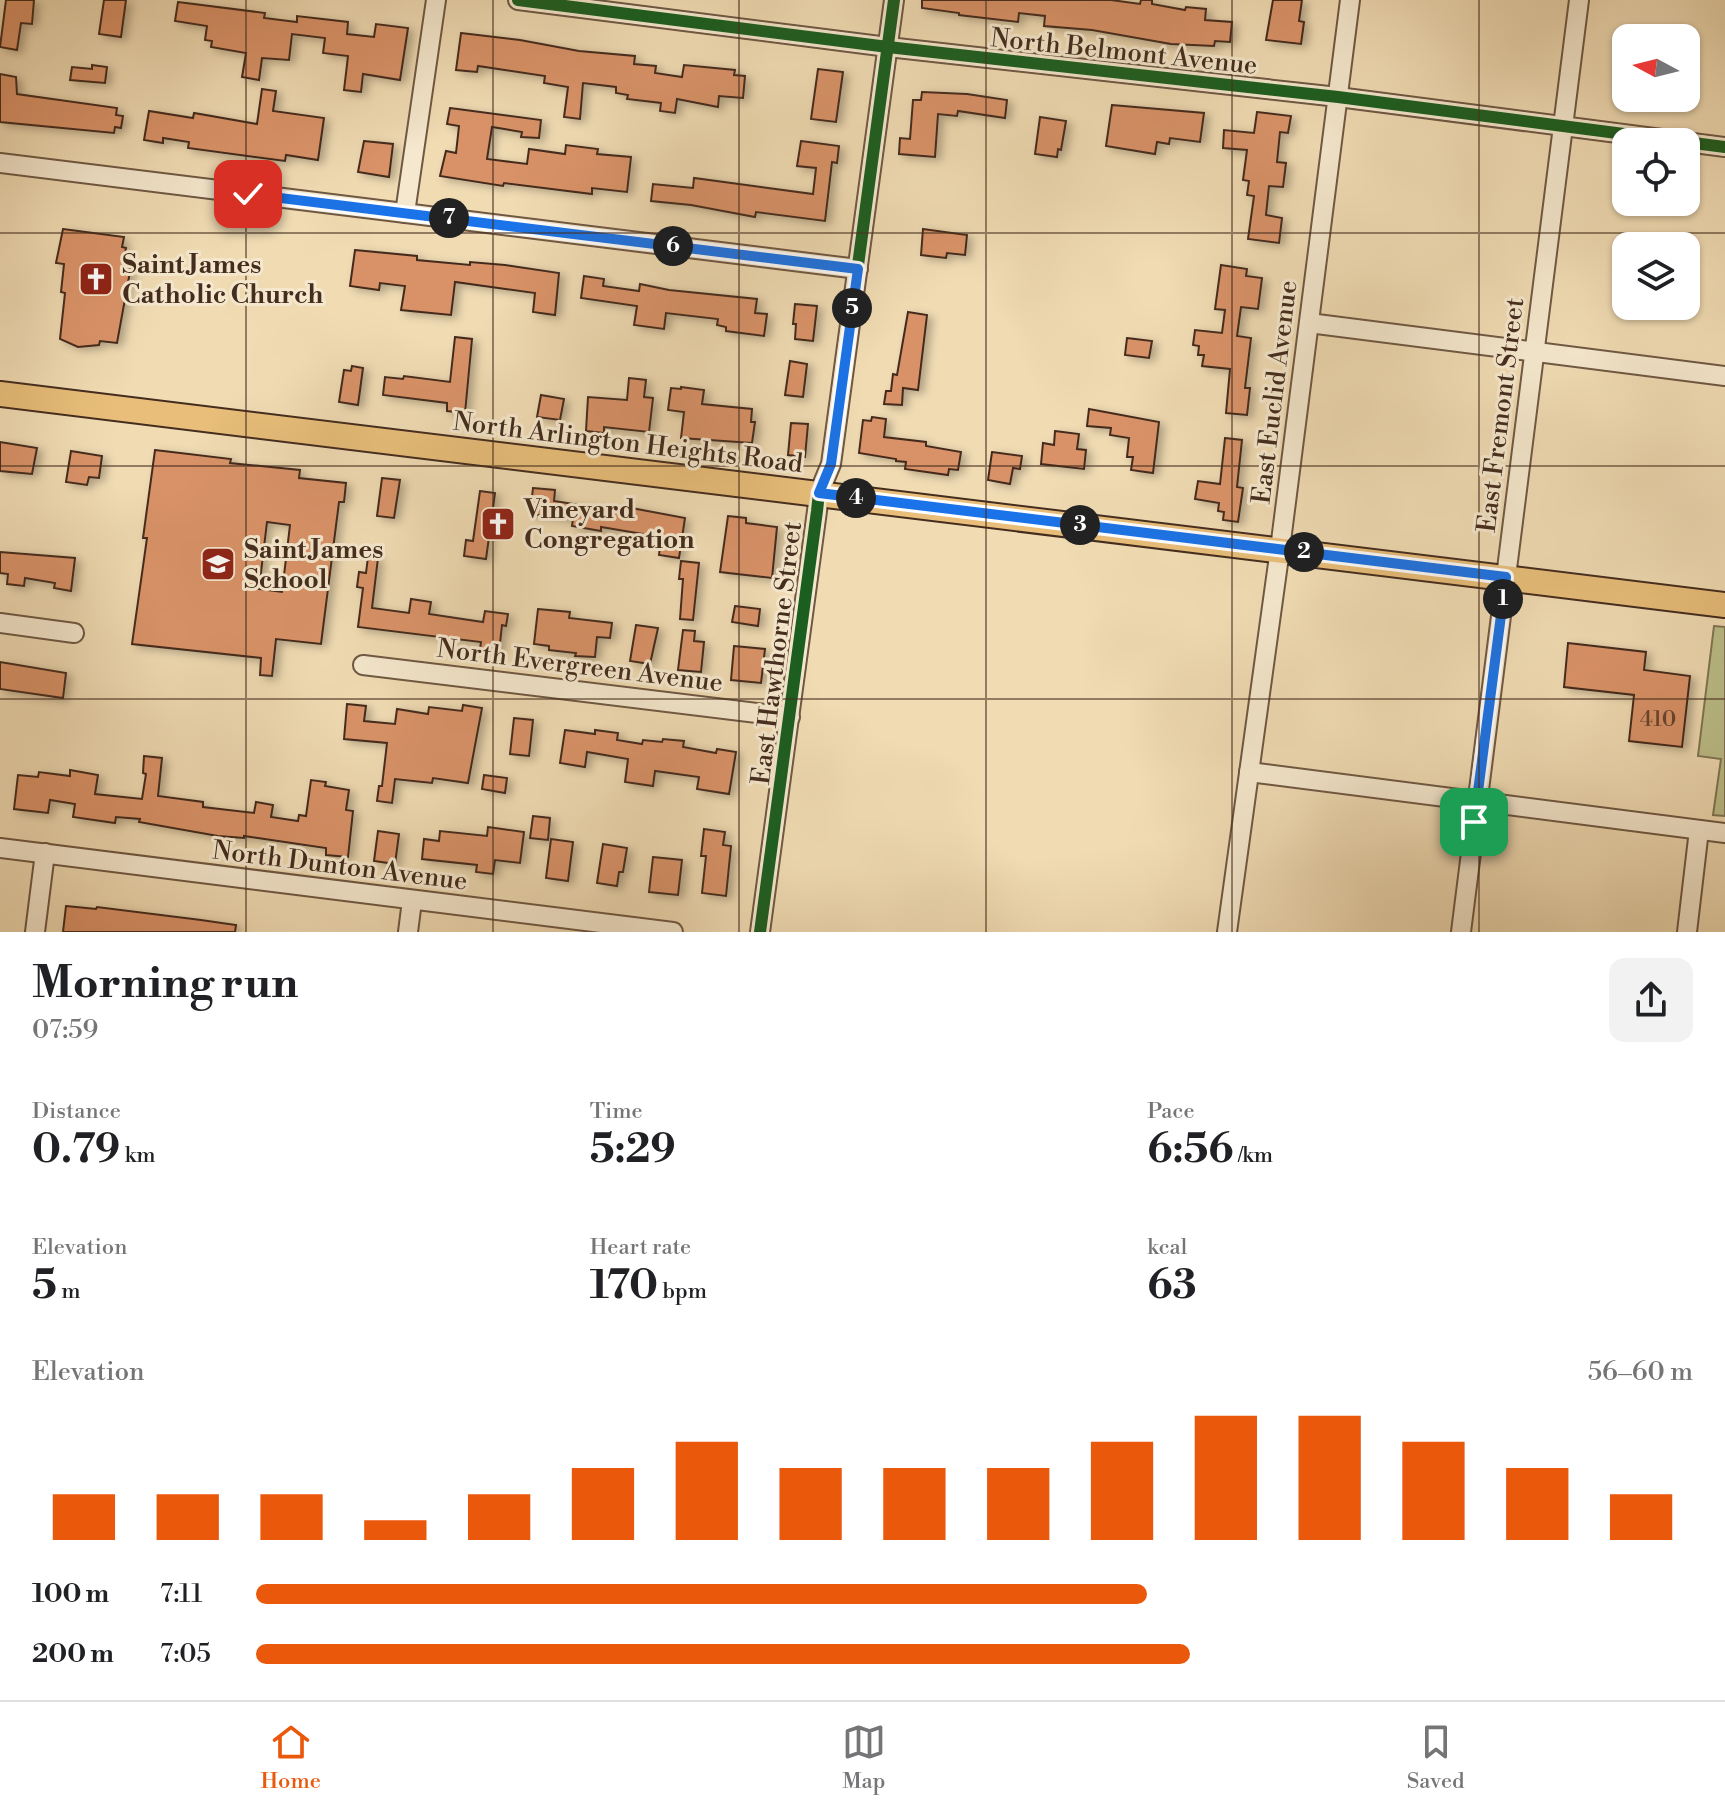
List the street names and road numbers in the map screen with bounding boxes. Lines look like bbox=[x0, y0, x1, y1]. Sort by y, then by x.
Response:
street label: North Belmont Avenue bbox=[989, 22, 1259, 82]
street label: East Euclid Avenue bbox=[1245, 278, 1305, 506]
street label: East Fremont Street bbox=[1471, 296, 1531, 534]
street label: North Arlington Heights Road bbox=[451, 406, 805, 480]
street label: East Hawthorne Street bbox=[745, 520, 809, 787]
street label: North Evergreen Avenue bbox=[435, 633, 725, 699]
street label: North Dunton Avenue bbox=[211, 834, 469, 898]

